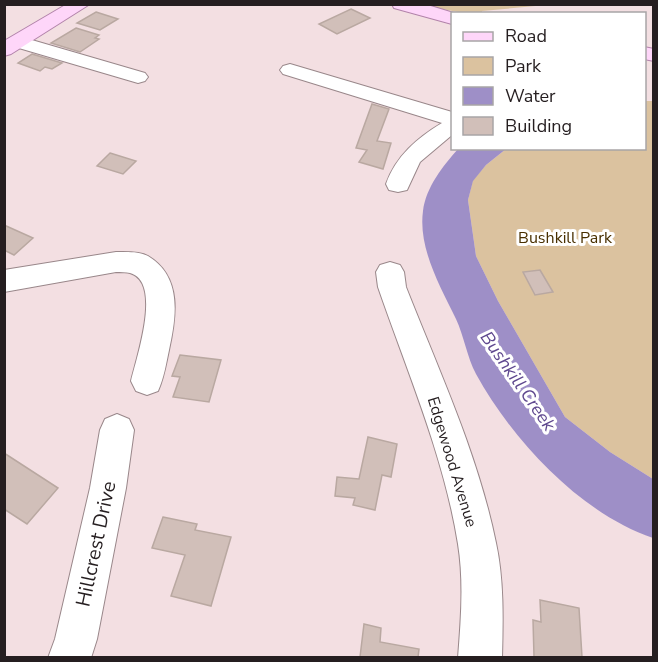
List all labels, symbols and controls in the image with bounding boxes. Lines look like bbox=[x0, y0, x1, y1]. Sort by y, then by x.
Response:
legend bbox=[451, 12, 646, 150]
text: Road bbox=[505, 24, 547, 48]
text: Park bbox=[505, 54, 542, 78]
text: Water bbox=[505, 84, 556, 108]
text: Building bbox=[505, 114, 572, 138]
park label: Bushkill Park bbox=[518, 227, 613, 249]
water label: Bushkill Creek bbox=[475, 327, 562, 436]
street label: Edgewood Avenue bbox=[422, 394, 482, 530]
street label: Hillcrest Drive bbox=[70, 479, 122, 609]

